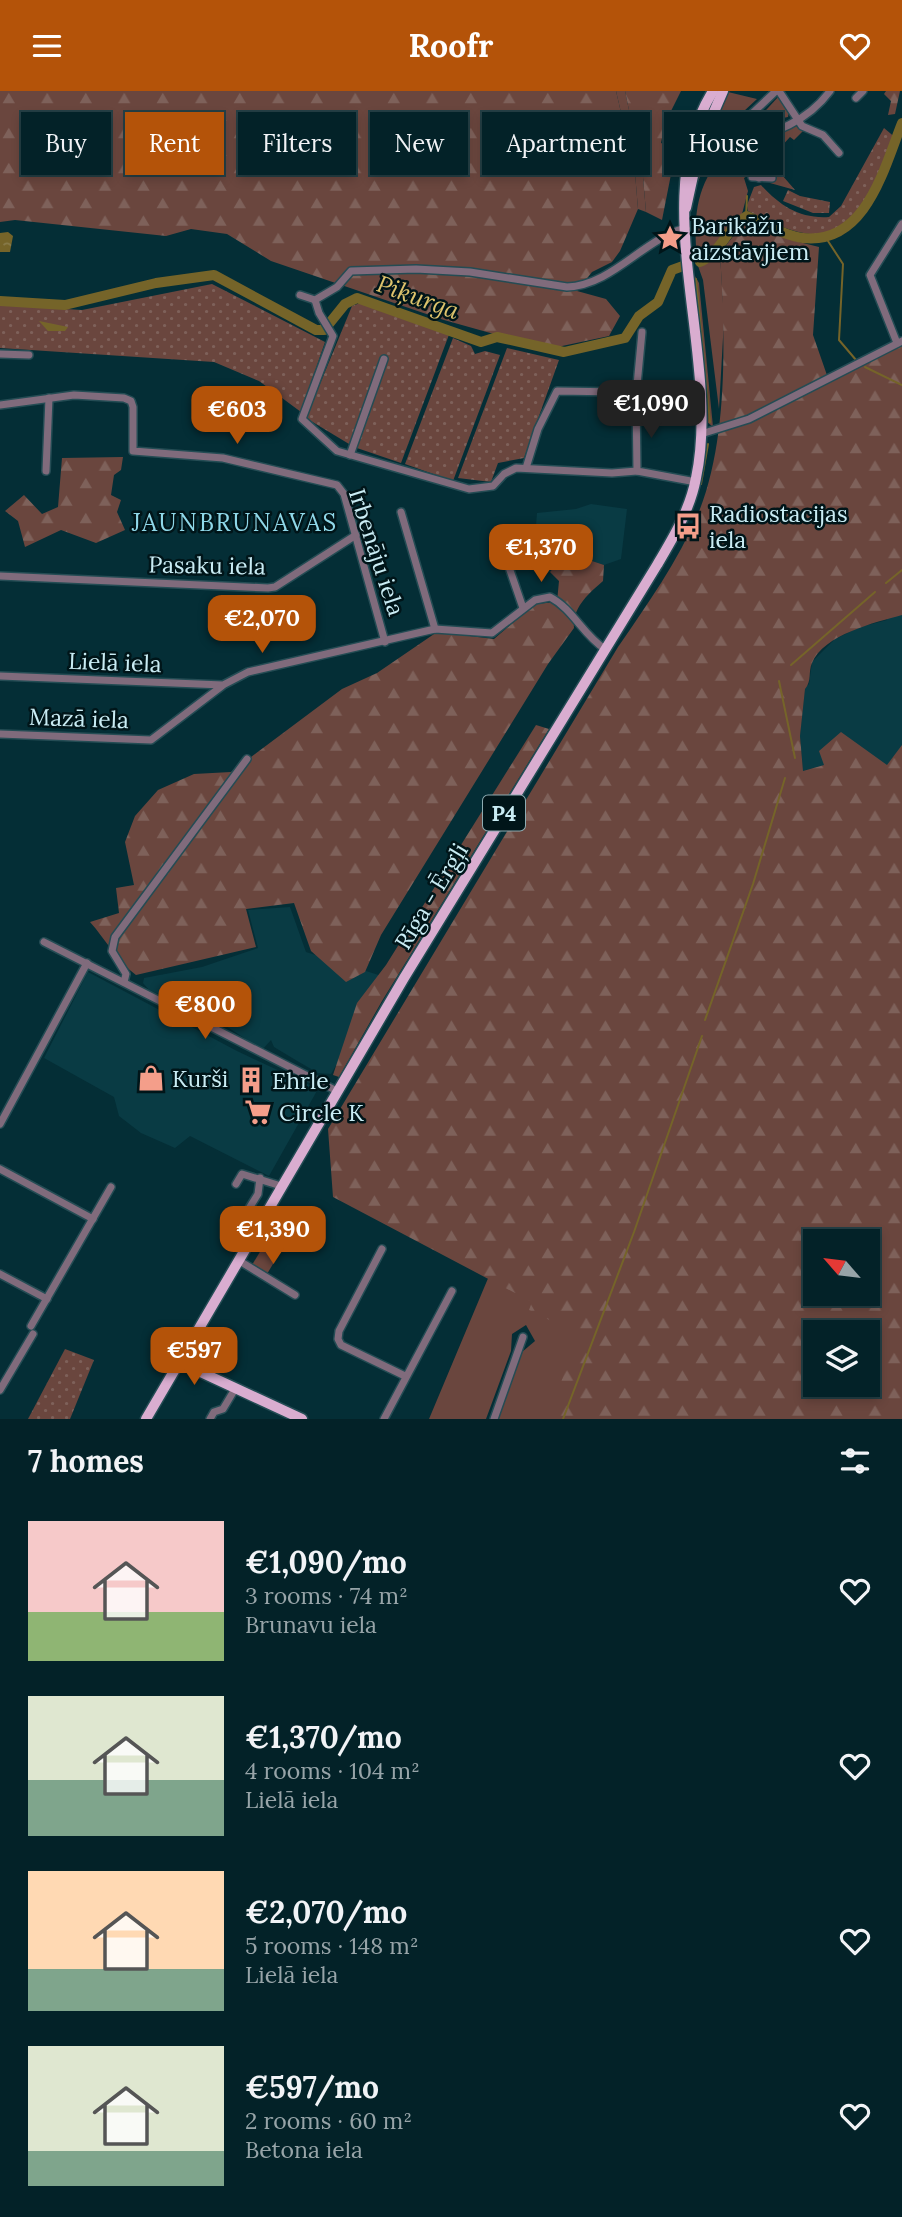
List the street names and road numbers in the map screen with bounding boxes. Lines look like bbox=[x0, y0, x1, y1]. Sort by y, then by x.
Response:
street label: Irbenāju iela bbox=[343, 485, 411, 619]
street label: Pasaku iela bbox=[148, 549, 266, 581]
street label: Lielā iela bbox=[68, 646, 162, 678]
street label: Mazā iela bbox=[29, 702, 129, 734]
road number: P4 bbox=[483, 795, 525, 831]
street label: Rīga - Ērgļi bbox=[388, 838, 475, 955]

